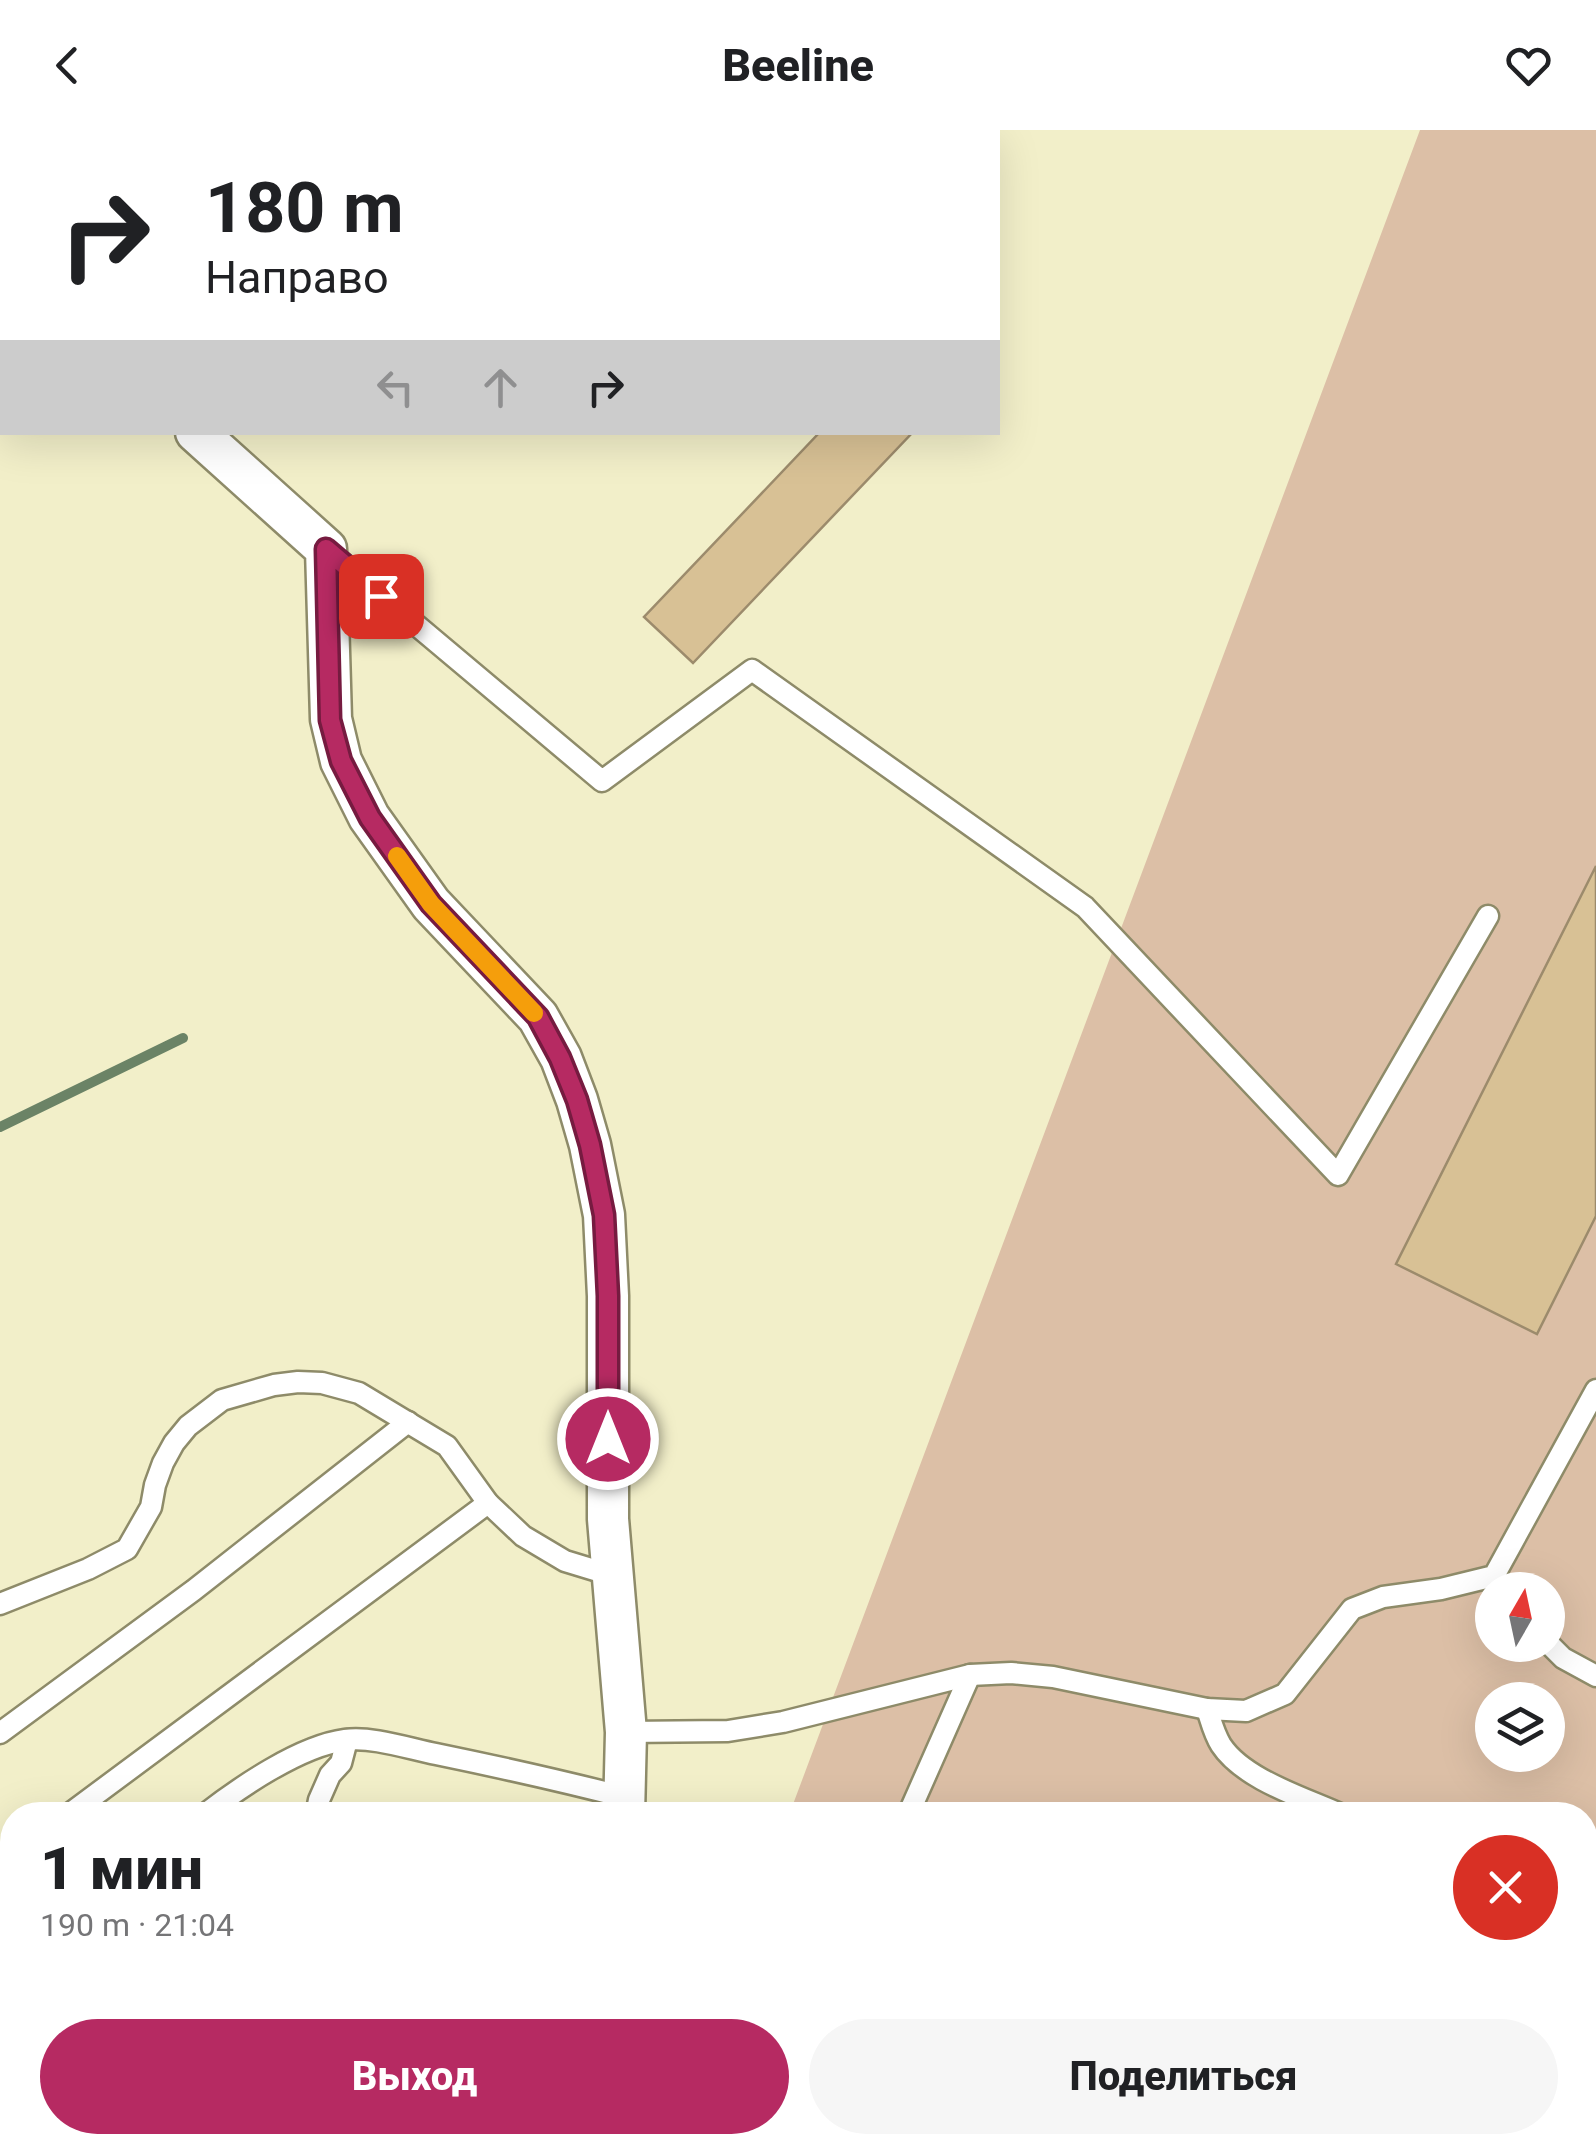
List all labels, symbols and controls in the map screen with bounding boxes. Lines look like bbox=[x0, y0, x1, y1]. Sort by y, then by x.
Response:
icon: back bbox=[40, 38, 95, 93]
icon: heart bbox=[1501, 38, 1556, 93]
text: Beeline bbox=[722, 39, 874, 92]
text: 180 m bbox=[205, 167, 404, 249]
icon: right bbox=[40, 170, 170, 300]
text: Направо bbox=[205, 251, 389, 304]
icon: left bbox=[368, 360, 423, 415]
icon: ahead bbox=[473, 360, 528, 415]
icon: right bbox=[578, 360, 633, 415]
pin bbox=[339, 554, 424, 639]
icon: arrive bbox=[354, 569, 409, 624]
position arrow bbox=[556, 1387, 660, 1491]
north arrow bbox=[1475, 1572, 1565, 1662]
map controls bbox=[1475, 1572, 1565, 1772]
button: layers bbox=[1475, 1682, 1565, 1772]
text: 1 мин bbox=[40, 1833, 203, 1904]
button: close bbox=[1453, 1835, 1558, 1940]
text: 190 m · 21:04 bbox=[40, 1906, 234, 1944]
button: Выход bbox=[40, 2019, 789, 2134]
button: Поделиться bbox=[809, 2019, 1558, 2134]

